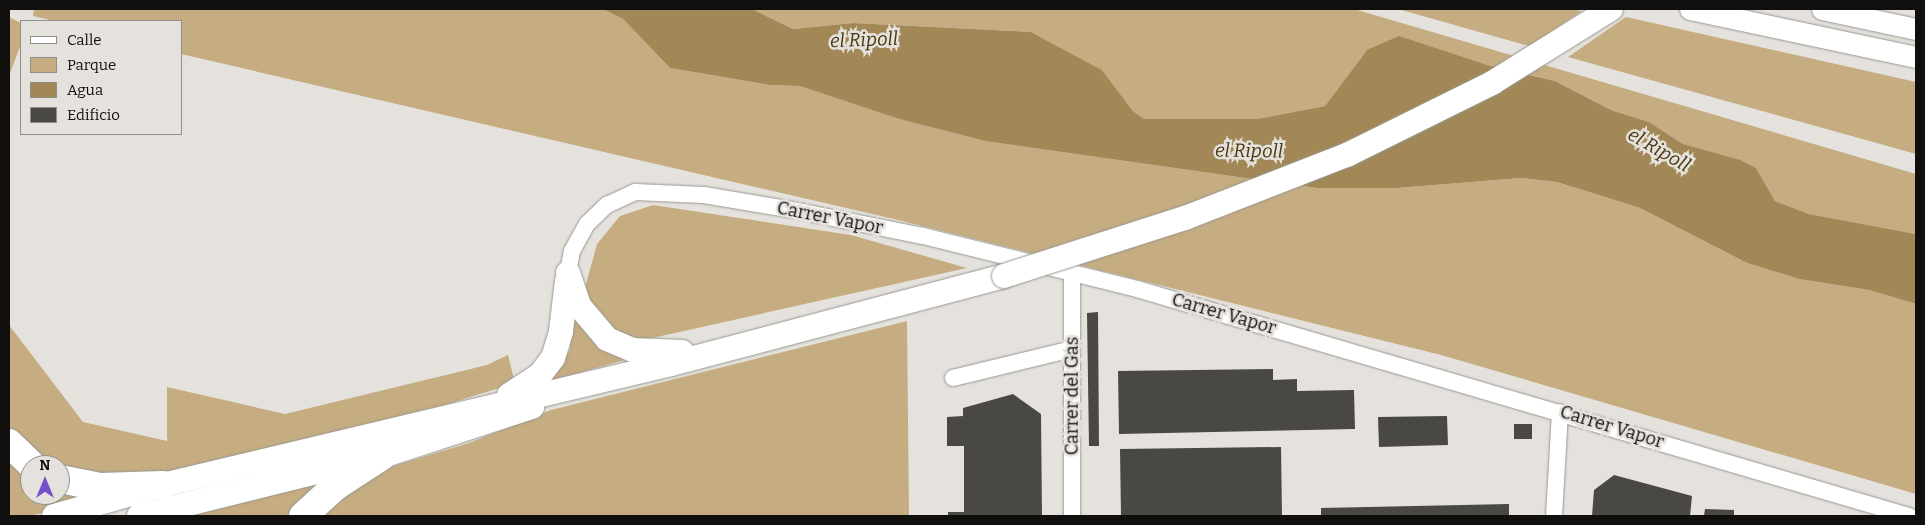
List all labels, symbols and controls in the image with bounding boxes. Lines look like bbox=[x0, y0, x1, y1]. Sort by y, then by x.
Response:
legend bbox=[20, 20, 182, 135]
water label: el Ripoll bbox=[830, 27, 898, 53]
text: Calle bbox=[67, 31, 101, 49]
text: Parque bbox=[67, 56, 116, 74]
text: Agua bbox=[67, 81, 103, 99]
text: Edificio bbox=[67, 106, 120, 124]
water label: el Ripoll bbox=[1624, 123, 1694, 177]
water label: el Ripoll bbox=[1215, 139, 1283, 163]
street label: Carrer Vapor bbox=[775, 197, 885, 239]
street label: Carrer Vapor bbox=[1169, 289, 1279, 339]
street label: Carrer del Gas bbox=[1061, 337, 1083, 455]
street label: Carrer Vapor bbox=[1557, 401, 1667, 453]
north arrow bbox=[20, 455, 70, 505]
text: N bbox=[40, 457, 50, 474]

